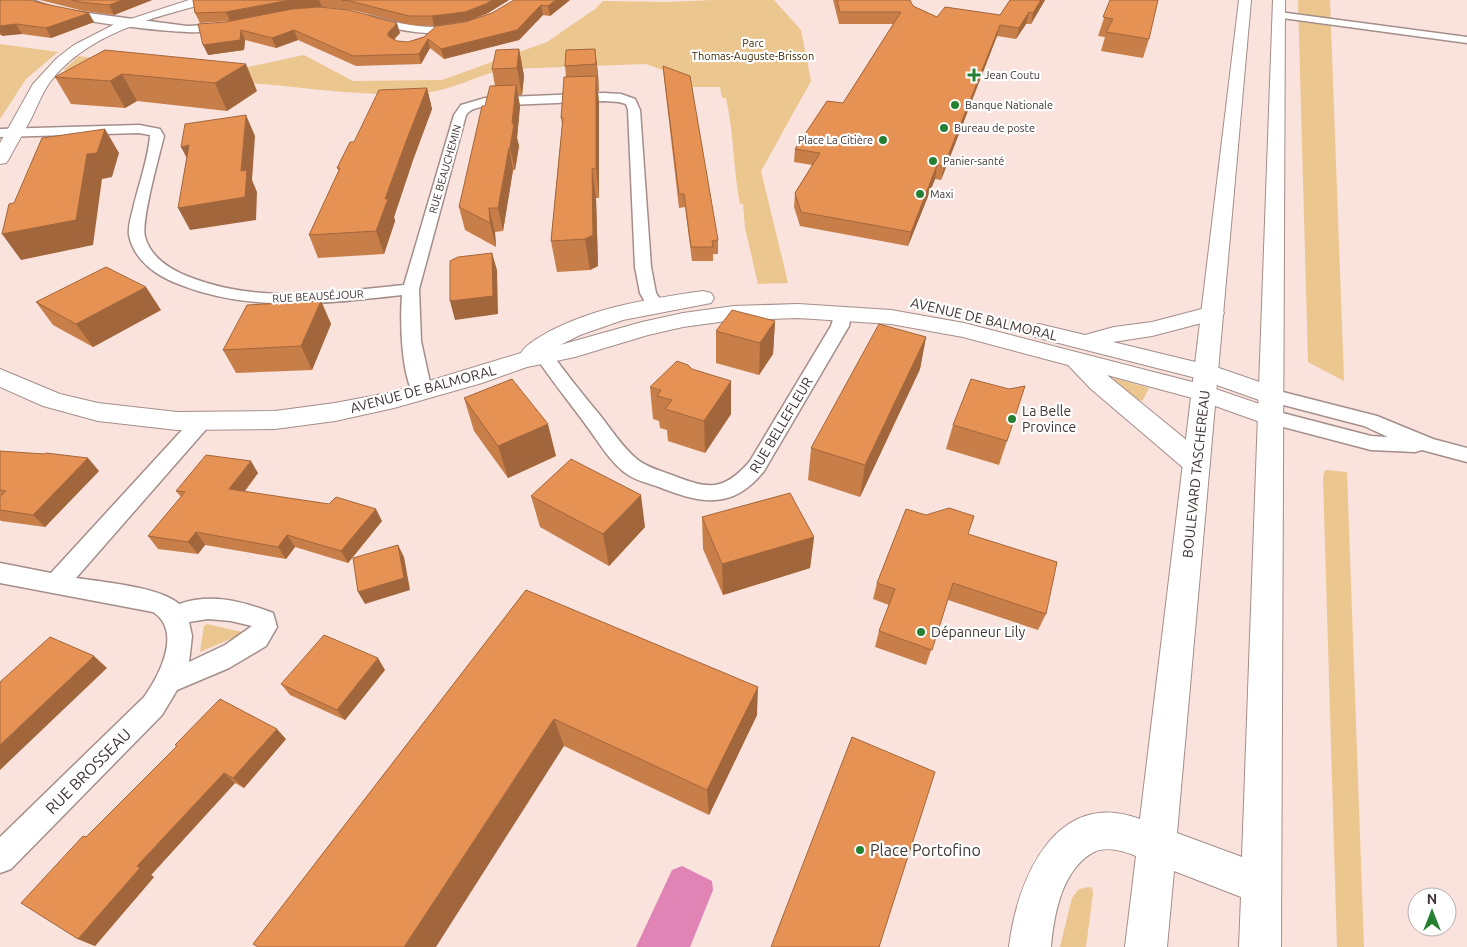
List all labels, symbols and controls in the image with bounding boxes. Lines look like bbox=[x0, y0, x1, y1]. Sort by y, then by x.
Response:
park label: Parc Thomas-Auguste-Brisson bbox=[692, 37, 814, 62]
marker: Jean Coutu bbox=[968, 69, 980, 81]
place label: Jean Coutu bbox=[984, 69, 1040, 81]
marker: Banque Nationale bbox=[949, 99, 961, 111]
place label: Banque Nationale bbox=[965, 99, 1053, 111]
marker: Bureau de poste bbox=[938, 122, 950, 134]
place label: Bureau de poste bbox=[954, 122, 1035, 134]
street label: RUE BEAUCHEMIN bbox=[427, 123, 463, 215]
place label: Place La Citière bbox=[798, 134, 873, 146]
marker: Place La Citière bbox=[877, 134, 889, 146]
marker: Panier-santé bbox=[927, 155, 939, 167]
place label: Panier-santé bbox=[943, 155, 1004, 167]
marker: Maxi bbox=[914, 188, 926, 200]
place label: Maxi bbox=[930, 188, 953, 200]
street label: RUE BEAUSÉJOUR bbox=[272, 287, 364, 304]
street label: AVENUE DE BALMORAL bbox=[909, 294, 1059, 344]
street label: AVENUE DE BALMORAL bbox=[348, 362, 498, 416]
street label: RUE BELLEFLEUR bbox=[746, 374, 816, 476]
street label: BOULEVARD TASCHEREAU bbox=[1179, 389, 1213, 559]
place label: La Belle Province bbox=[1022, 403, 1076, 435]
marker: La Belle Province bbox=[1006, 413, 1018, 425]
place label: Dépanneur Lily bbox=[931, 624, 1025, 640]
marker: Dépanneur Lily bbox=[915, 626, 927, 638]
street label: RUE BROSSEAU bbox=[42, 725, 134, 817]
place label: Place Portofino bbox=[870, 841, 981, 859]
marker: Place Portofino bbox=[854, 844, 866, 856]
north arrow bbox=[1407, 887, 1457, 937]
text: N bbox=[1427, 891, 1437, 907]

